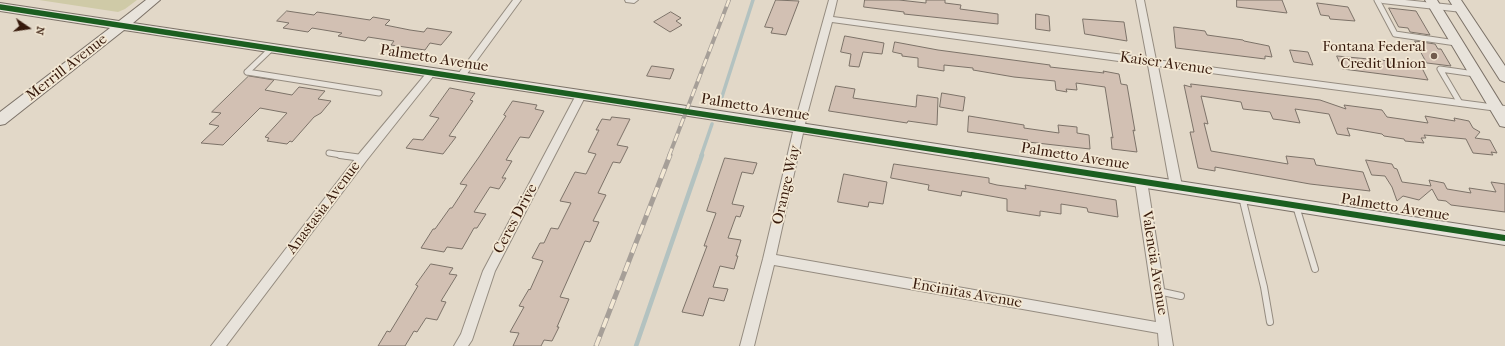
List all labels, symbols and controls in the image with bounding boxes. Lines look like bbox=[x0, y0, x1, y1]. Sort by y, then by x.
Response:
north arrow bbox=[8, 8, 48, 48]
text: N bbox=[33, 25, 47, 36]
street label: Merrill Avenue bbox=[23, 31, 111, 105]
place label: Fontana Federal Credit Union bbox=[1322, 38, 1426, 73]
street label: Palmetto Avenue bbox=[378, 42, 490, 76]
street label: Kaiser Avenue bbox=[1118, 49, 1214, 79]
marker: Fontana Federal Credit Union bbox=[1429, 51, 1439, 61]
street label: Palmetto Avenue bbox=[699, 91, 811, 125]
street label: Palmetto Avenue bbox=[1019, 140, 1131, 174]
street label: Orange Way bbox=[769, 144, 805, 226]
street label: Anastasia Avenue bbox=[283, 158, 365, 258]
street label: Ceres Drive bbox=[490, 181, 542, 257]
street label: Palmetto Avenue bbox=[1339, 191, 1451, 225]
street label: Valencia Avenue bbox=[1137, 210, 1171, 316]
street label: Encinitas Avenue bbox=[911, 275, 1023, 313]

